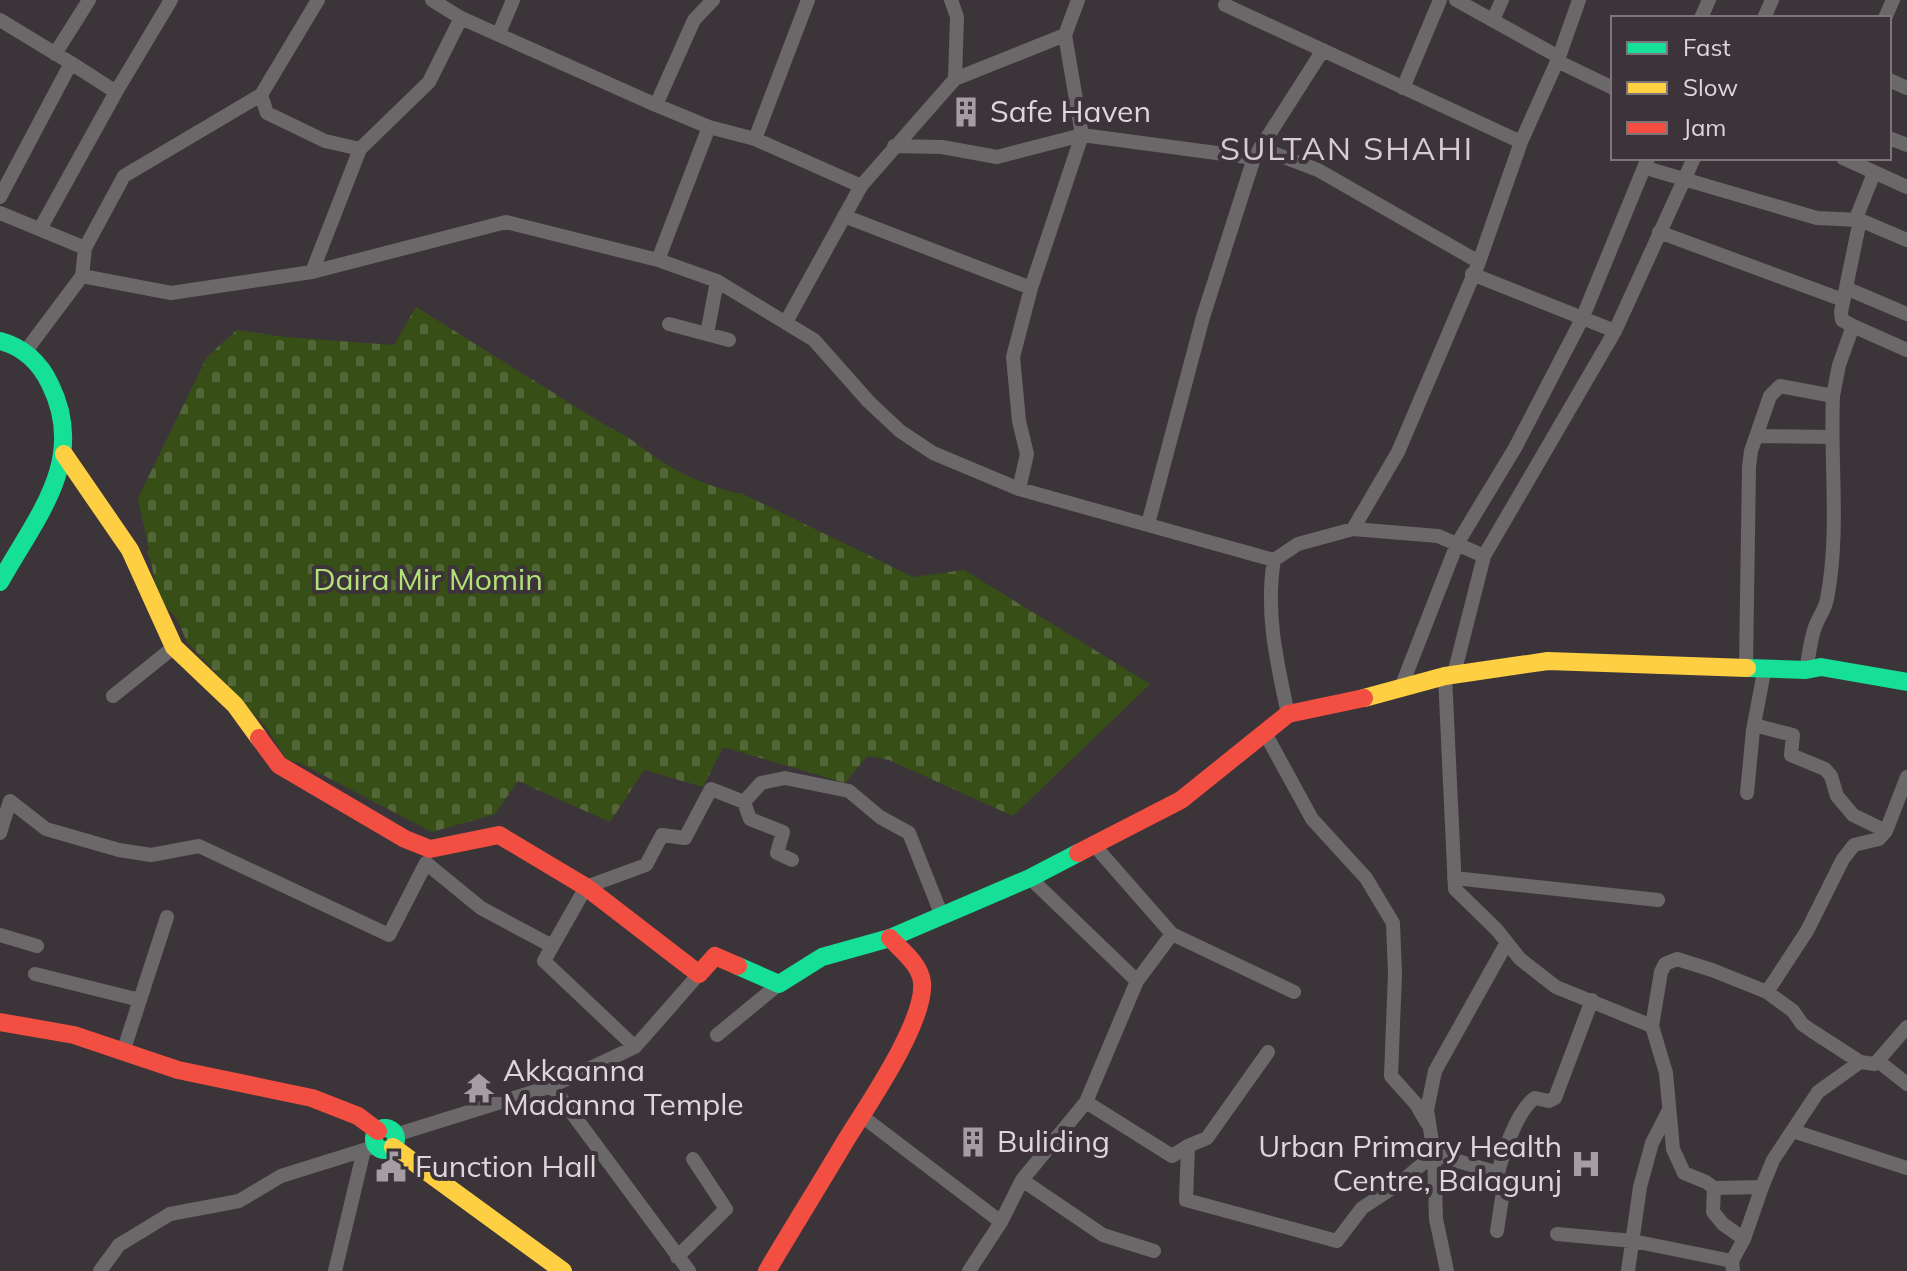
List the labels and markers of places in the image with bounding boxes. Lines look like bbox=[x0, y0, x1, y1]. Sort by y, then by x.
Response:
place label: Safe Haven bbox=[990, 92, 1151, 130]
building icon: Safe Haven bbox=[949, 95, 983, 129]
place label: Akkaanna Madanna Temple bbox=[503, 1051, 744, 1123]
temple icon: Akkaanna Madanna Temple bbox=[462, 1071, 496, 1105]
place label: Buliding bbox=[997, 1122, 1110, 1160]
building icon: Buliding bbox=[956, 1125, 990, 1159]
place label: Urban Primary Health Centre, Balagunj bbox=[1258, 1127, 1562, 1199]
place label: Function Hall bbox=[415, 1147, 597, 1185]
hospital icon: Urban Primary Health Centre, Balagunj bbox=[1569, 1147, 1603, 1181]
public building icon: Function Hall bbox=[374, 1150, 408, 1184]

